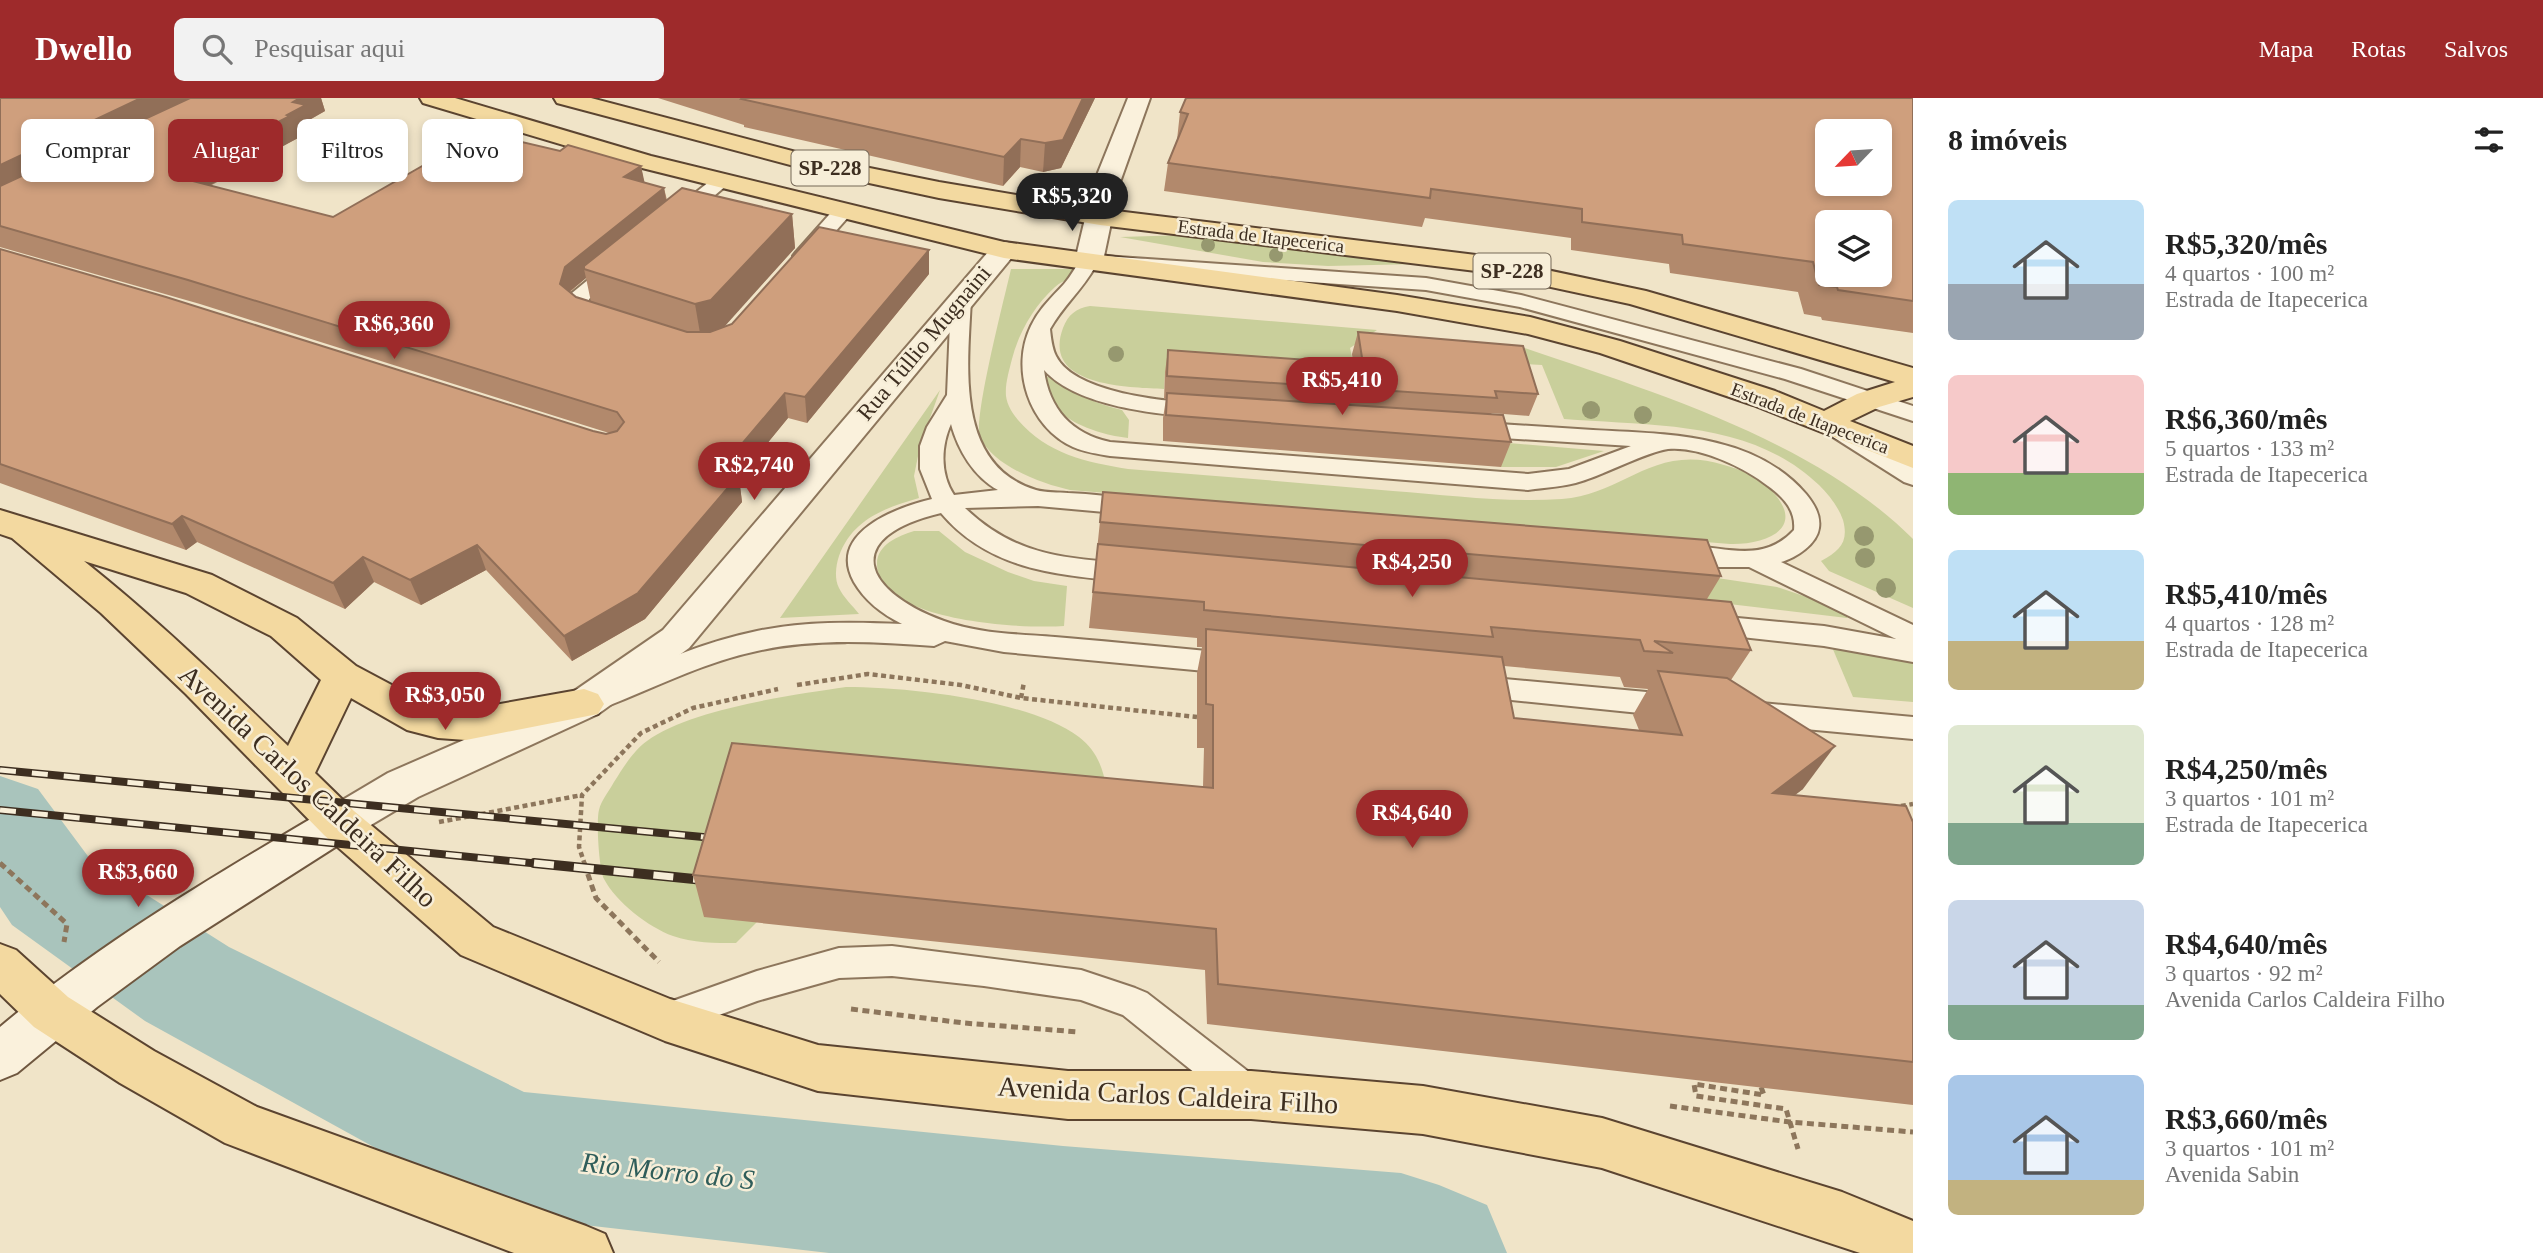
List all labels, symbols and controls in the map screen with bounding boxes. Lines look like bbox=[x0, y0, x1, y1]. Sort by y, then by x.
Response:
search box bbox=[174, 18, 664, 81]
icon: search bbox=[198, 30, 236, 68]
text: Dwello bbox=[35, 31, 132, 67]
text: Pesquisar aqui bbox=[254, 34, 405, 63]
text: Mapa bbox=[2259, 36, 2313, 62]
text: Rotas bbox=[2351, 36, 2406, 62]
text: Salvos bbox=[2444, 36, 2508, 62]
chip: Comprar bbox=[21, 119, 154, 182]
chip: Alugar bbox=[168, 119, 283, 182]
chip: Filtros bbox=[297, 119, 408, 182]
chip: Novo bbox=[422, 119, 523, 182]
north arrow bbox=[1815, 119, 1892, 196]
map controls bbox=[1815, 119, 1892, 287]
icon: filters bbox=[2470, 121, 2508, 159]
text: 8 imóveis bbox=[1948, 123, 2067, 156]
road number: SP-228 bbox=[792, 150, 868, 186]
pin: R$5,320 bbox=[1007, 174, 1137, 233]
text: R$5,320 bbox=[1032, 183, 1112, 208]
button: layers bbox=[1815, 210, 1892, 287]
street label: Estrada de Itapecerica bbox=[1176, 215, 1346, 257]
text: R$5,320/mês bbox=[2165, 227, 2327, 260]
icon: home bbox=[2004, 228, 2088, 312]
road number: SP-228 bbox=[1474, 254, 1550, 288]
street label: Rua Túllio Mugnaini bbox=[852, 261, 996, 425]
text: 4 quartos · 100 m² bbox=[2165, 261, 2334, 286]
text: Estrada de Itapecerica bbox=[2165, 287, 2368, 312]
pin: R$6,360 bbox=[329, 302, 459, 361]
text: R$6,360 bbox=[354, 311, 434, 336]
pin: R$5,410 bbox=[1277, 358, 1407, 417]
text: R$5,410 bbox=[1302, 367, 1382, 392]
street label: Estrada de Itapecerica bbox=[1728, 378, 1893, 458]
text: R$6,360/mês bbox=[2165, 402, 2327, 435]
icon: home bbox=[2004, 403, 2088, 487]
text: 5 quartos · 133 m² bbox=[2165, 436, 2334, 461]
pin: R$2,740 bbox=[689, 442, 819, 502]
text: R$2,740 bbox=[714, 452, 794, 477]
text: Estrada de Itapecerica bbox=[2165, 462, 2368, 487]
pin: R$4,250 bbox=[1347, 540, 1477, 599]
text: R$4,250 bbox=[1372, 549, 1452, 574]
text: R$5,410/mês bbox=[2165, 577, 2327, 610]
icon: home bbox=[2004, 578, 2088, 662]
text: 4 quartos · 128 m² bbox=[2165, 611, 2334, 636]
text: Estrada de Itapecerica bbox=[2165, 637, 2368, 662]
street label: Avenida Carlos Caldeira Filho bbox=[173, 658, 443, 914]
pin: R$3,050 bbox=[380, 672, 510, 732]
text: R$3,050 bbox=[405, 682, 485, 707]
text: R$4,250/mês bbox=[2165, 752, 2327, 785]
icon: home bbox=[2004, 753, 2088, 837]
text: 3 quartos · 101 m² bbox=[2165, 786, 2334, 811]
pin: R$4,640 bbox=[1347, 790, 1477, 850]
text: R$4,640 bbox=[1372, 800, 1452, 825]
text: Estrada de Itapecerica bbox=[2165, 812, 2368, 837]
pin: R$3,660 bbox=[73, 850, 203, 909]
text: R$3,660 bbox=[98, 859, 178, 884]
text: R$4,640/mês bbox=[2165, 927, 2327, 960]
icon: home bbox=[2004, 928, 2088, 1012]
text: 3 quartos · 92 m² bbox=[2165, 961, 2323, 986]
text: Avenida Carlos Caldeira Filho bbox=[2165, 987, 2445, 1012]
street label: Avenida Carlos Caldeira Filho bbox=[997, 1071, 1339, 1119]
text: R$3,660/mês bbox=[2165, 1102, 2327, 1135]
icon: home bbox=[2004, 1103, 2088, 1187]
text: 3 quartos · 101 m² bbox=[2165, 1136, 2334, 1161]
water label: Rio Morro do S bbox=[579, 1146, 756, 1196]
text: Avenida Sabin bbox=[2165, 1162, 2299, 1187]

